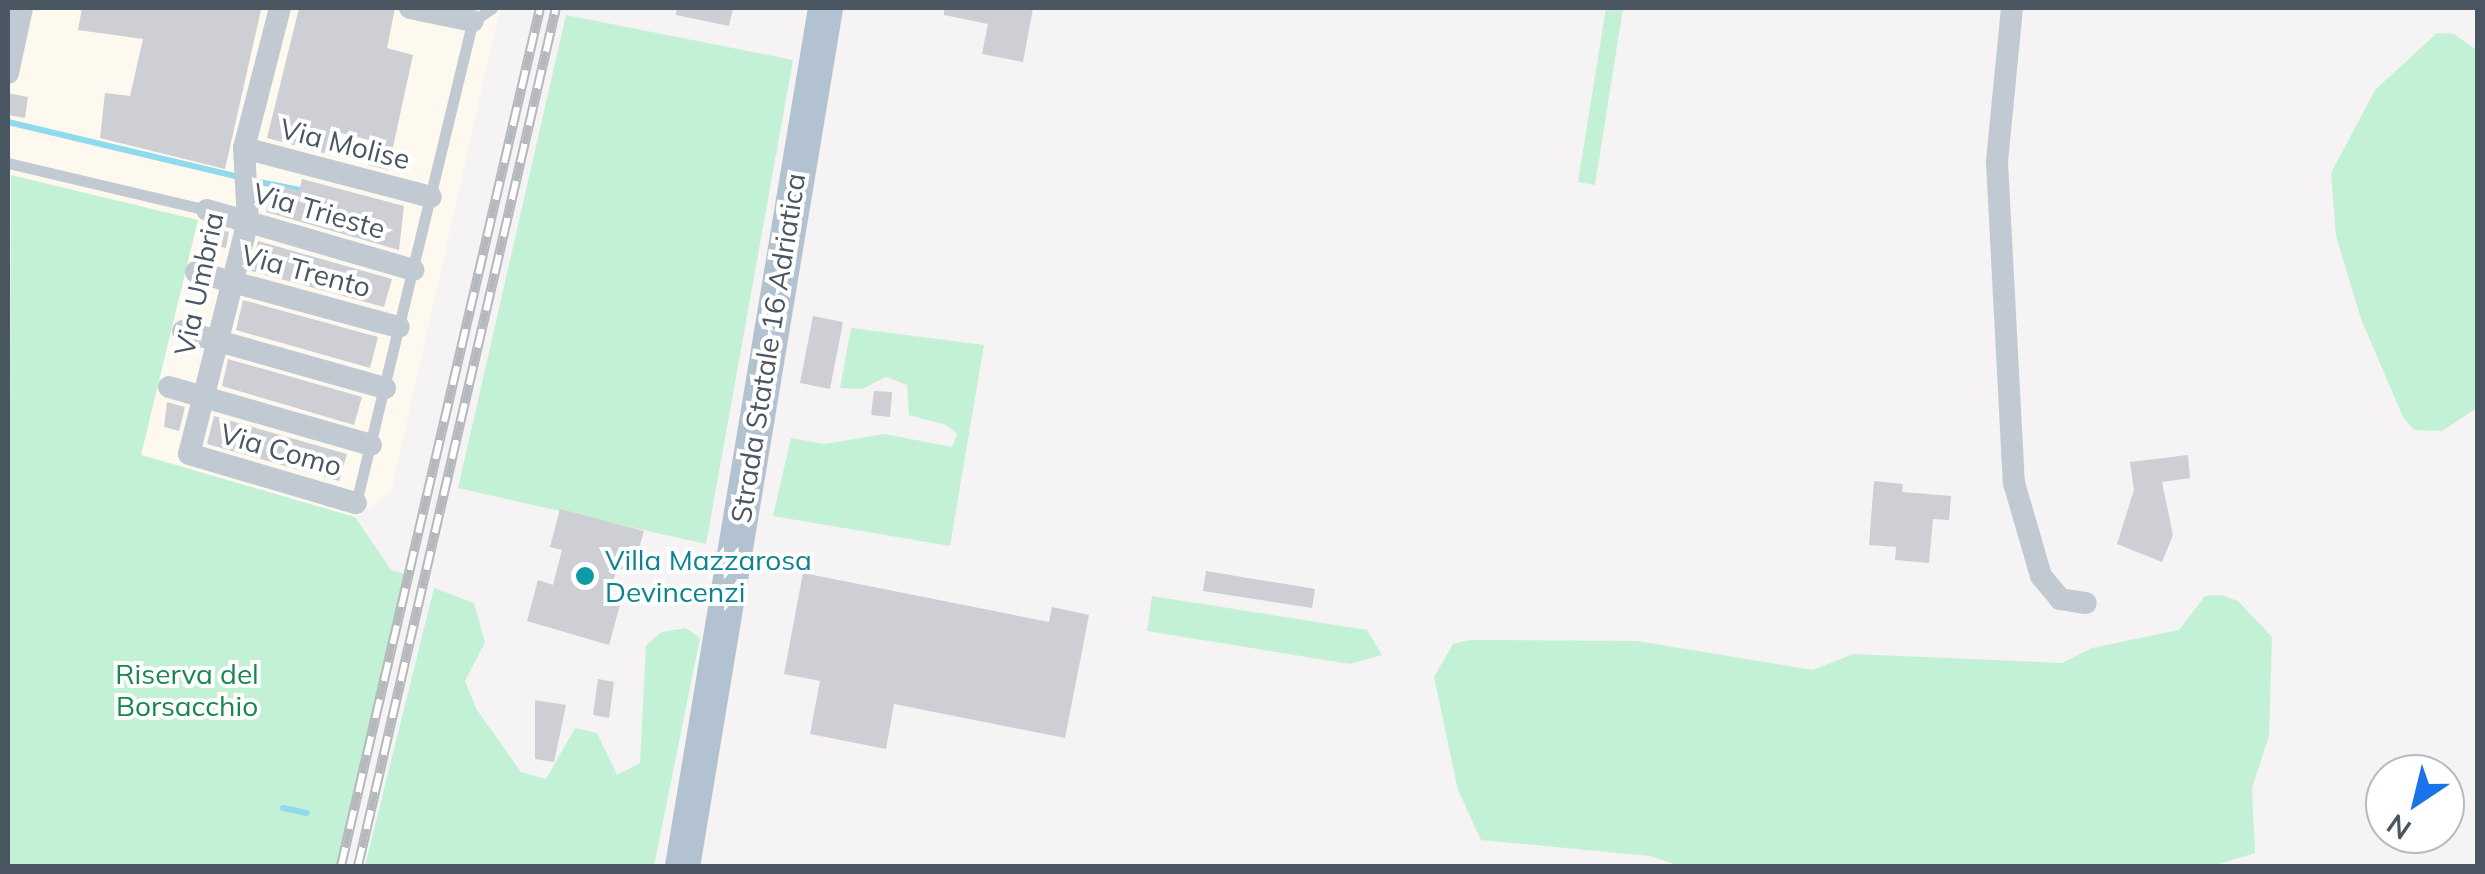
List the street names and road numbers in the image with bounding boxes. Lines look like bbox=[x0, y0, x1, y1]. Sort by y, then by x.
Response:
street label: Via Molise bbox=[277, 112, 413, 176]
street label: Strada Statale 16 Adriatica bbox=[724, 171, 812, 525]
street label: Via Trieste bbox=[249, 176, 389, 246]
street label: Via Umbria bbox=[167, 209, 231, 359]
street label: Via Trento bbox=[238, 238, 374, 304]
street label: Via Como bbox=[216, 417, 346, 483]

